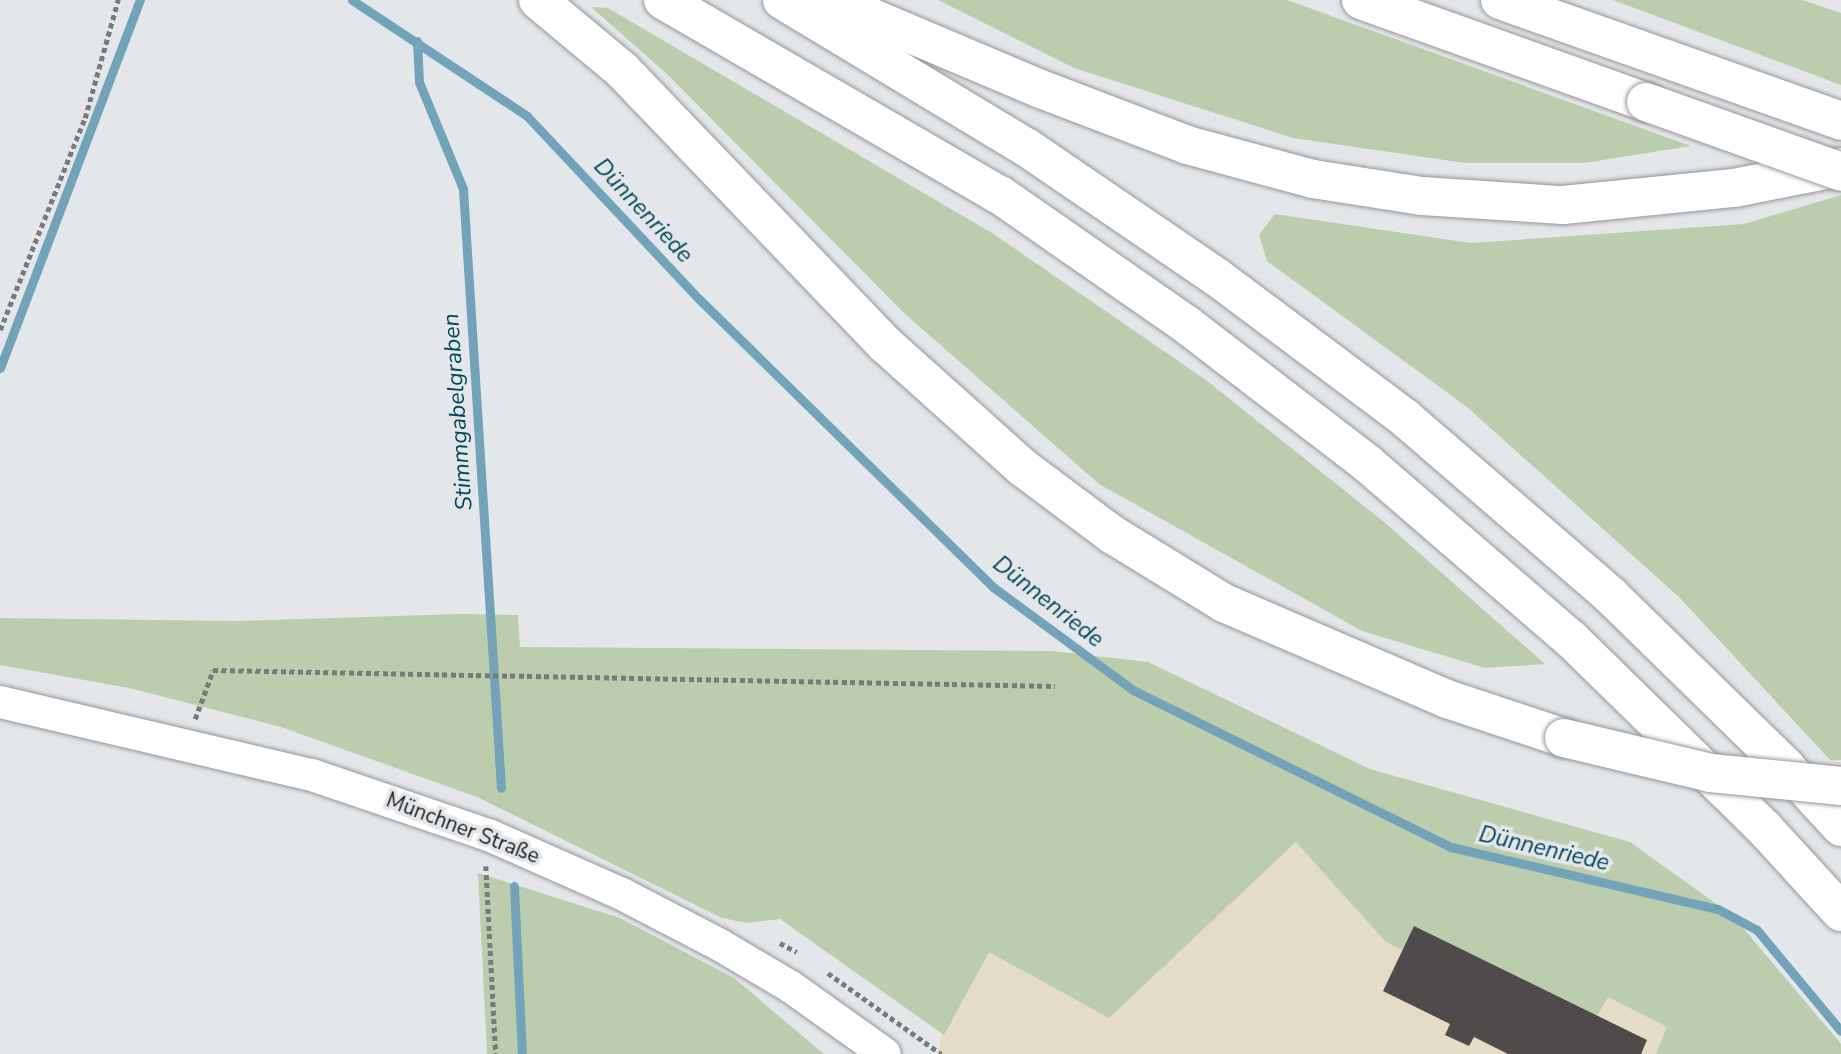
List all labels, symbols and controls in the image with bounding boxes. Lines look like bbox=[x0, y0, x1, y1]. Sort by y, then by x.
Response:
water label: Dünnenriede bbox=[588, 153, 698, 269]
water label: Stimmgabelgraben bbox=[437, 313, 479, 511]
water label: Dünnenriede bbox=[987, 550, 1109, 654]
street label: Münchner Straße bbox=[383, 787, 543, 869]
water label: Dünnenriede bbox=[1476, 821, 1612, 877]

